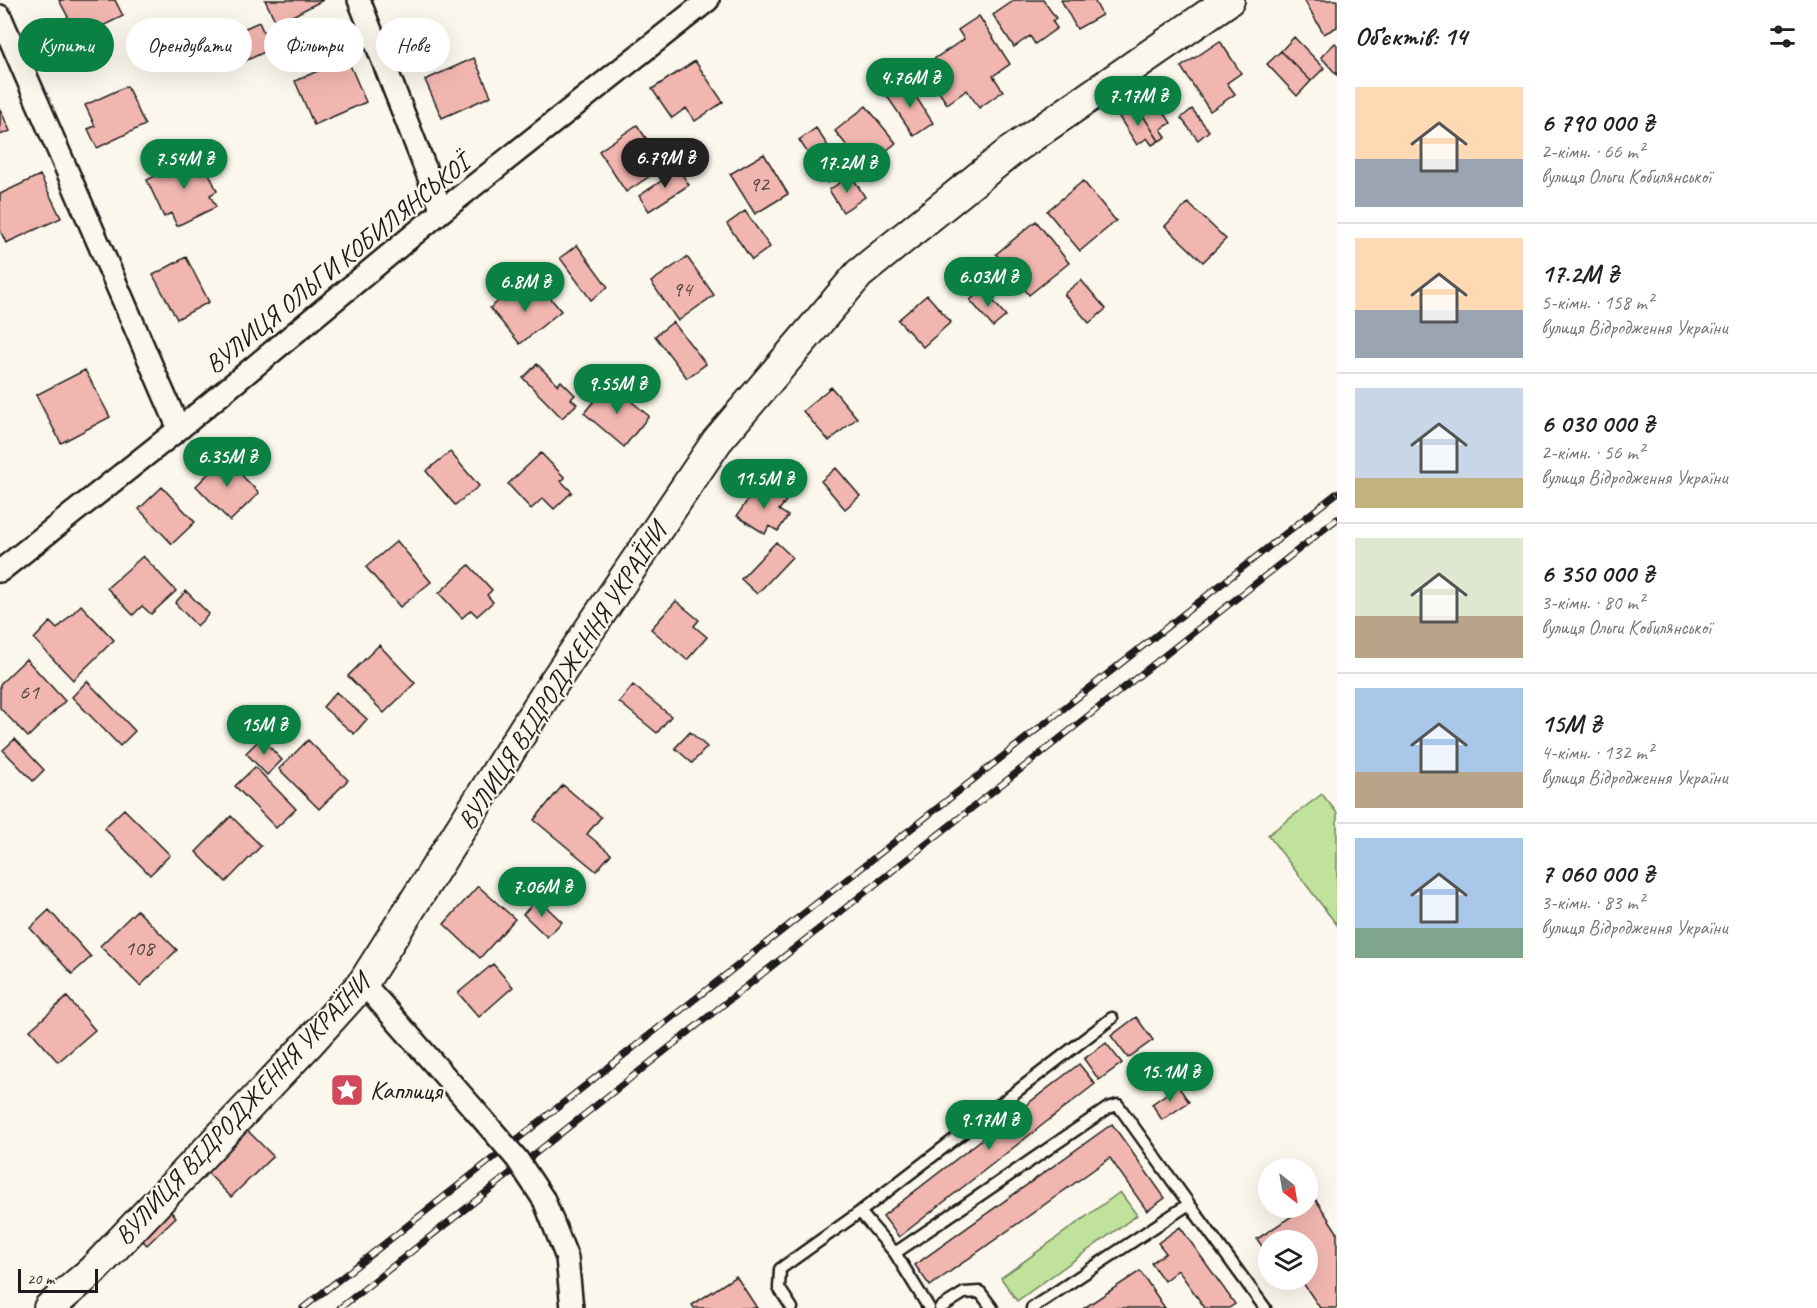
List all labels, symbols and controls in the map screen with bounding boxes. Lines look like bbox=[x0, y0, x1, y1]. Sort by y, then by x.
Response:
chip: Купити bbox=[18, 18, 114, 72]
chip: Орендувати bbox=[126, 18, 252, 72]
chip: Фільтри bbox=[264, 18, 364, 72]
chip: Нове bbox=[376, 18, 450, 72]
text: Об’єктів: 14 bbox=[1355, 20, 1467, 53]
icon: filters bbox=[1766, 20, 1799, 53]
pin: 4.76M ₴ bbox=[855, 58, 965, 109]
text: 4.76M ₴ bbox=[880, 65, 940, 90]
pin: 7.17M ₴ bbox=[1083, 76, 1193, 127]
text: 7.17M ₴ bbox=[1108, 83, 1168, 108]
text: 6 790 000 ₴ bbox=[1541, 106, 1654, 139]
icon: home bbox=[1403, 111, 1475, 183]
pin: 6.79M ₴ bbox=[610, 138, 720, 189]
pin: 7.54M ₴ bbox=[129, 139, 239, 190]
text: 2-кімн. · 66 m² bbox=[1541, 139, 1644, 164]
pin: 17.2M ₴ bbox=[792, 143, 902, 194]
street label: ВУЛИЦЯ ОЛЬГИ КОБИЛЯНСЬКОЇ bbox=[198, 144, 480, 381]
text: 6.79M ₴ bbox=[635, 145, 695, 170]
text: 7.54M ₴ bbox=[154, 146, 214, 171]
text: 17.2M ₴ bbox=[817, 150, 877, 175]
text: вулиця Ольги Кобилянської bbox=[1541, 164, 1711, 189]
house number: 92 bbox=[749, 170, 771, 198]
pin: 6.03M ₴ bbox=[933, 257, 1043, 308]
text: 17.2M ₴ bbox=[1541, 257, 1618, 290]
pin: 6.8M ₴ bbox=[476, 262, 574, 313]
icon: home bbox=[1403, 262, 1475, 334]
text: 6.03M ₴ bbox=[958, 264, 1018, 289]
text: 6.8M ₴ bbox=[500, 269, 550, 294]
house number: 94 bbox=[672, 275, 694, 303]
text: 5-кімн. · 158 m² bbox=[1541, 290, 1653, 315]
text: вулиця Відродження України bbox=[1541, 315, 1728, 340]
pin: 9.55M ₴ bbox=[562, 364, 672, 415]
text: 9.55M ₴ bbox=[588, 371, 646, 396]
text: 6 030 000 ₴ bbox=[1541, 407, 1654, 440]
icon: home bbox=[1403, 412, 1475, 484]
pin: 6.35M ₴ bbox=[172, 437, 282, 488]
text: 2-кімн. · 56 m² bbox=[1541, 440, 1644, 465]
text: 6.35M ₴ bbox=[197, 444, 257, 469]
pin: 11.5M ₴ bbox=[709, 459, 819, 510]
text: вулиця Відродження України bbox=[1541, 465, 1728, 490]
text: 11.5M ₴ bbox=[734, 466, 794, 491]
street label: ВУЛИЦЯ ВІДРОДЖЕННЯ УКРАЇНИ bbox=[450, 512, 676, 836]
text: 6 350 000 ₴ bbox=[1541, 557, 1654, 590]
icon: home bbox=[1403, 562, 1475, 634]
text: 3-кімн. · 80 m² bbox=[1541, 590, 1644, 615]
text: вулиця Ольги Кобилянської bbox=[1541, 615, 1711, 640]
house number: 61 bbox=[19, 678, 40, 706]
pin: 15M ₴ bbox=[222, 705, 306, 756]
text: 15M ₴ bbox=[1541, 707, 1601, 740]
text: 15M ₴ bbox=[241, 712, 287, 737]
icon: home bbox=[1403, 712, 1475, 784]
text: 4-кімн. · 132 m² bbox=[1541, 740, 1653, 765]
text: вулиця Відродження України bbox=[1541, 765, 1728, 790]
text: 7 060 000 ₴ bbox=[1541, 857, 1654, 890]
icon: home bbox=[1403, 862, 1475, 934]
pin: 7.06M ₴ bbox=[487, 867, 597, 918]
text: 7.06M ₴ bbox=[512, 874, 572, 899]
text: 3-кімн. · 83 m² bbox=[1541, 890, 1644, 915]
text: вулиця Відродження України bbox=[1541, 915, 1728, 940]
house number: 108 bbox=[124, 934, 156, 962]
street label: ВУЛИЦЯ ВІДРОДЖЕННЯ УКРАЇНИ bbox=[107, 963, 380, 1252]
pin: 15.1M ₴ bbox=[1115, 1052, 1225, 1103]
text: 15.1M ₴ bbox=[1140, 1059, 1200, 1084]
place icon: Каплиця bbox=[329, 1072, 365, 1108]
place label: Каплиця bbox=[370, 1074, 444, 1107]
pin: 9.17M ₴ bbox=[934, 1100, 1044, 1151]
text: 9.17M ₴ bbox=[959, 1107, 1019, 1132]
north arrow bbox=[1258, 1158, 1318, 1218]
map controls bbox=[1258, 1158, 1318, 1290]
button: layers bbox=[1258, 1230, 1318, 1290]
scale bar bbox=[18, 1266, 98, 1294]
text: 20 m bbox=[27, 1269, 54, 1289]

